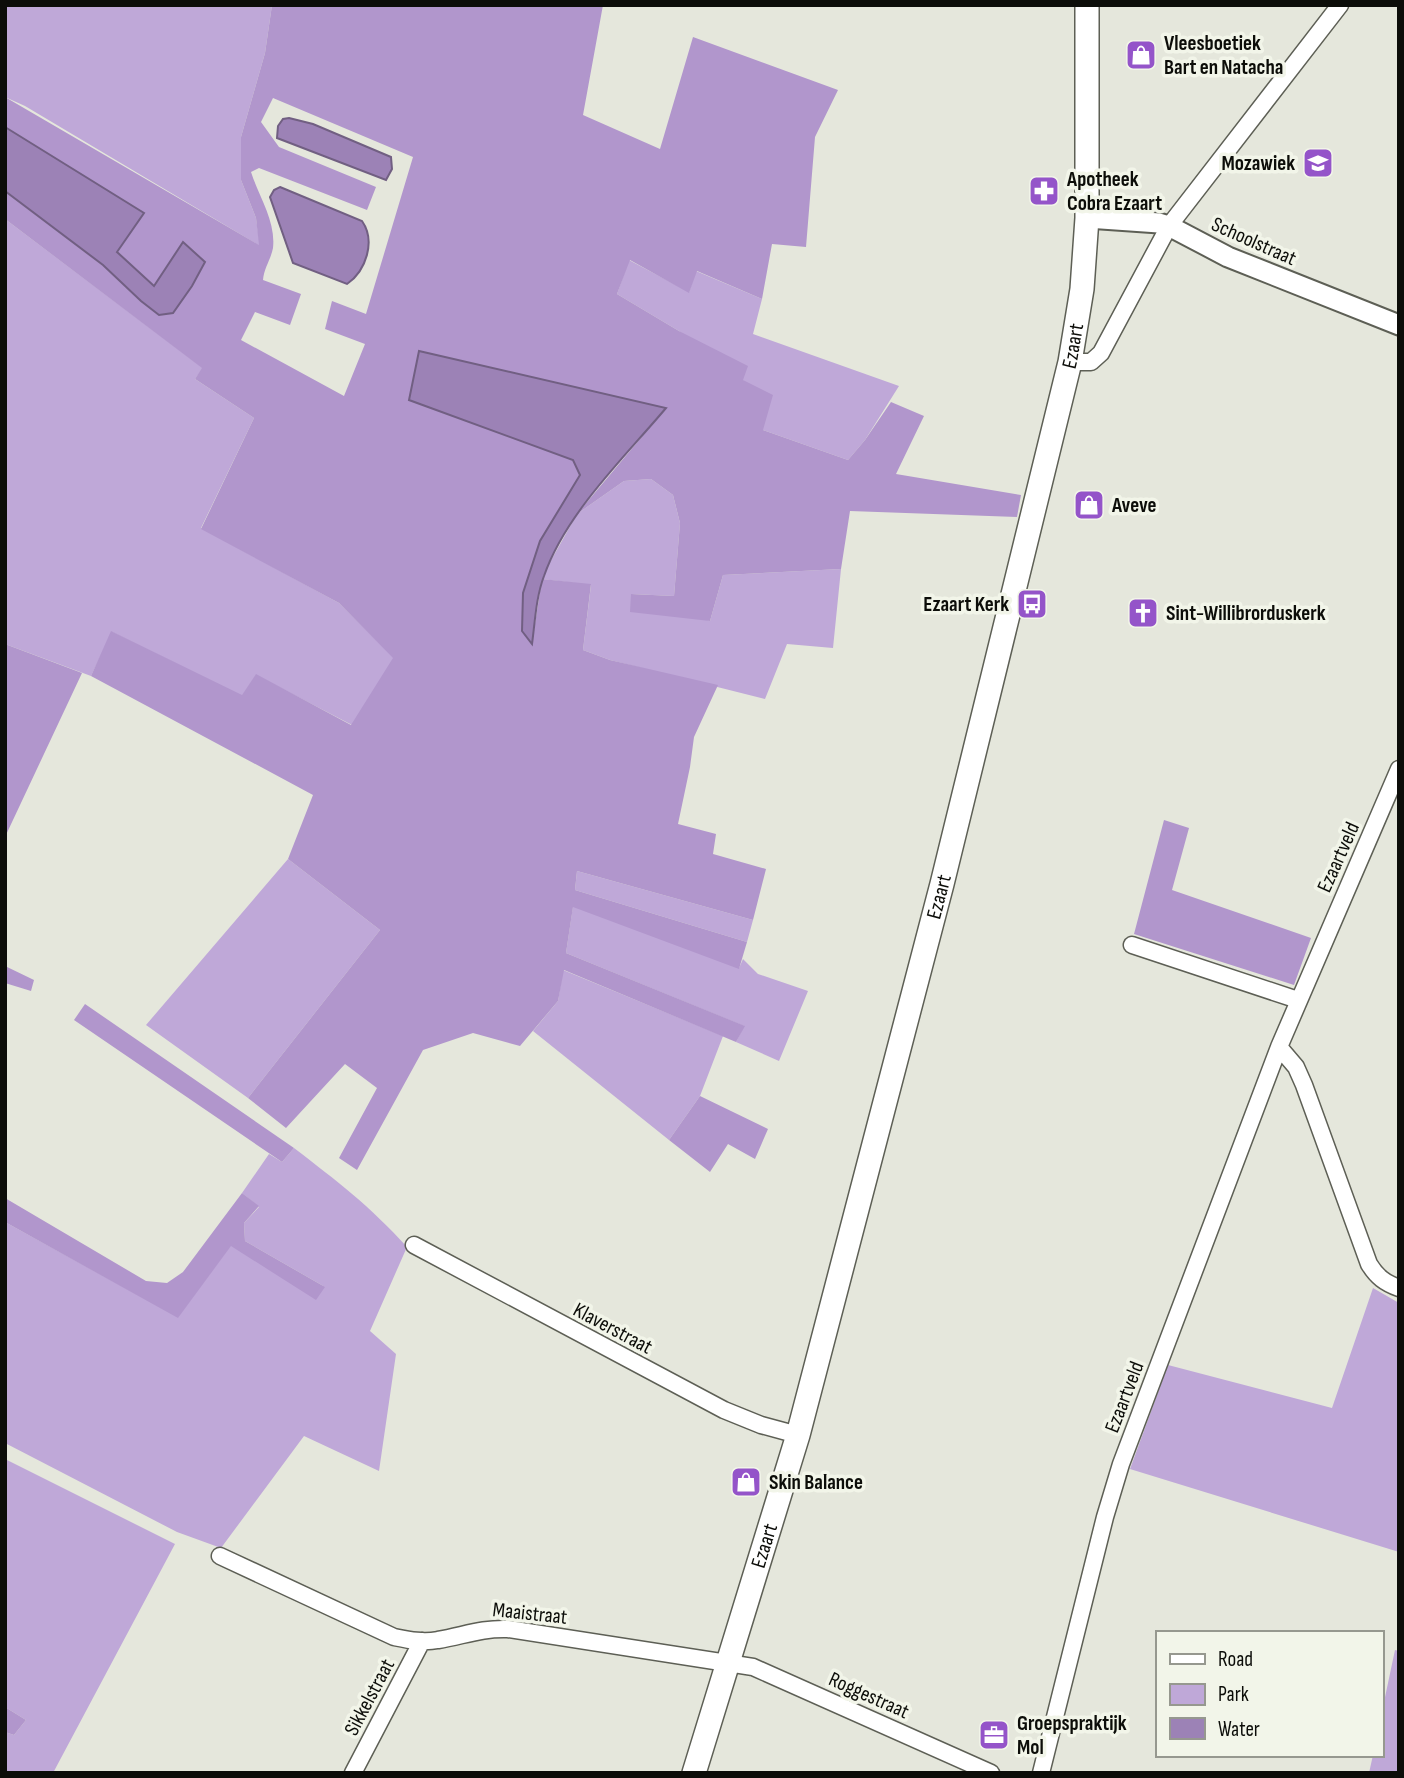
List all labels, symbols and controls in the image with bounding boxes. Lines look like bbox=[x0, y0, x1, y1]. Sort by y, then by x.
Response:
place label: Vleesboetiek Bart en Natacha bbox=[1164, 31, 1283, 80]
shop icon: Vleesboetiek Bart en Natacha bbox=[1124, 38, 1158, 72]
school or university icon: Mozawiek bbox=[1301, 146, 1335, 180]
place label: Mozawiek bbox=[1221, 151, 1295, 176]
place label: Apotheek Cobra Ezaart bbox=[1066, 167, 1162, 216]
pharmacy icon: Apotheek Cobra Ezaart bbox=[1027, 174, 1061, 208]
street label: Schoolstraat bbox=[1208, 212, 1300, 271]
street label: Ezaart bbox=[1057, 322, 1089, 371]
shop icon: Aveve bbox=[1072, 488, 1106, 522]
place label: Aveve bbox=[1111, 493, 1157, 518]
bus stop icon: Ezaart Kerk bbox=[1015, 587, 1049, 621]
place label: Ezaart Kerk bbox=[923, 592, 1009, 617]
church icon: Sint-Willibrorduskerk bbox=[1126, 596, 1160, 630]
place label: Sint-Willibrorduskerk bbox=[1166, 601, 1326, 626]
street label: Ezaartveld bbox=[1312, 818, 1365, 896]
street label: Ezaart bbox=[921, 872, 957, 922]
street label: Klaverstraat bbox=[569, 1297, 656, 1360]
street label: Ezaartveld bbox=[1100, 1358, 1149, 1436]
shop icon: Skin Balance bbox=[729, 1465, 763, 1499]
place label: Skin Balance bbox=[769, 1470, 863, 1495]
street label: Ezaart bbox=[746, 1520, 783, 1571]
street label: Maaistraat bbox=[491, 1597, 568, 1630]
legend bbox=[1156, 1631, 1383, 1757]
text: Road bbox=[1218, 1647, 1253, 1672]
street label: Sikkelstraat bbox=[339, 1655, 400, 1740]
street label: Roggestraat bbox=[825, 1667, 913, 1724]
text: Park bbox=[1218, 1682, 1249, 1707]
place label: Groepspraktijk Mol bbox=[1017, 1711, 1127, 1760]
text: Water bbox=[1218, 1717, 1260, 1742]
office icon: Groepspraktijk Mol bbox=[977, 1718, 1011, 1752]

